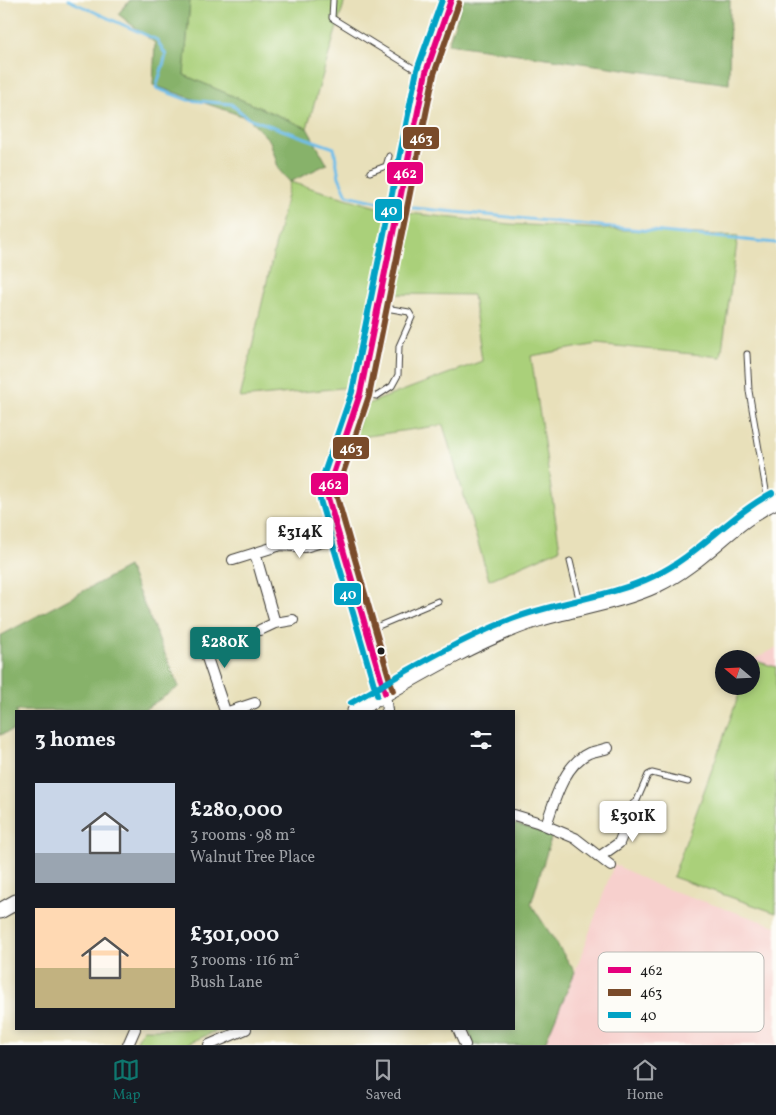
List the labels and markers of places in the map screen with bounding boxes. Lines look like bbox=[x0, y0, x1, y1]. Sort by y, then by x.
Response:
pin: £314K bbox=[265, 516, 335, 559]
pin: £280K bbox=[190, 626, 260, 669]
unlabelled marker bbox=[376, 646, 386, 656]
pin: £301K bbox=[598, 800, 668, 843]

